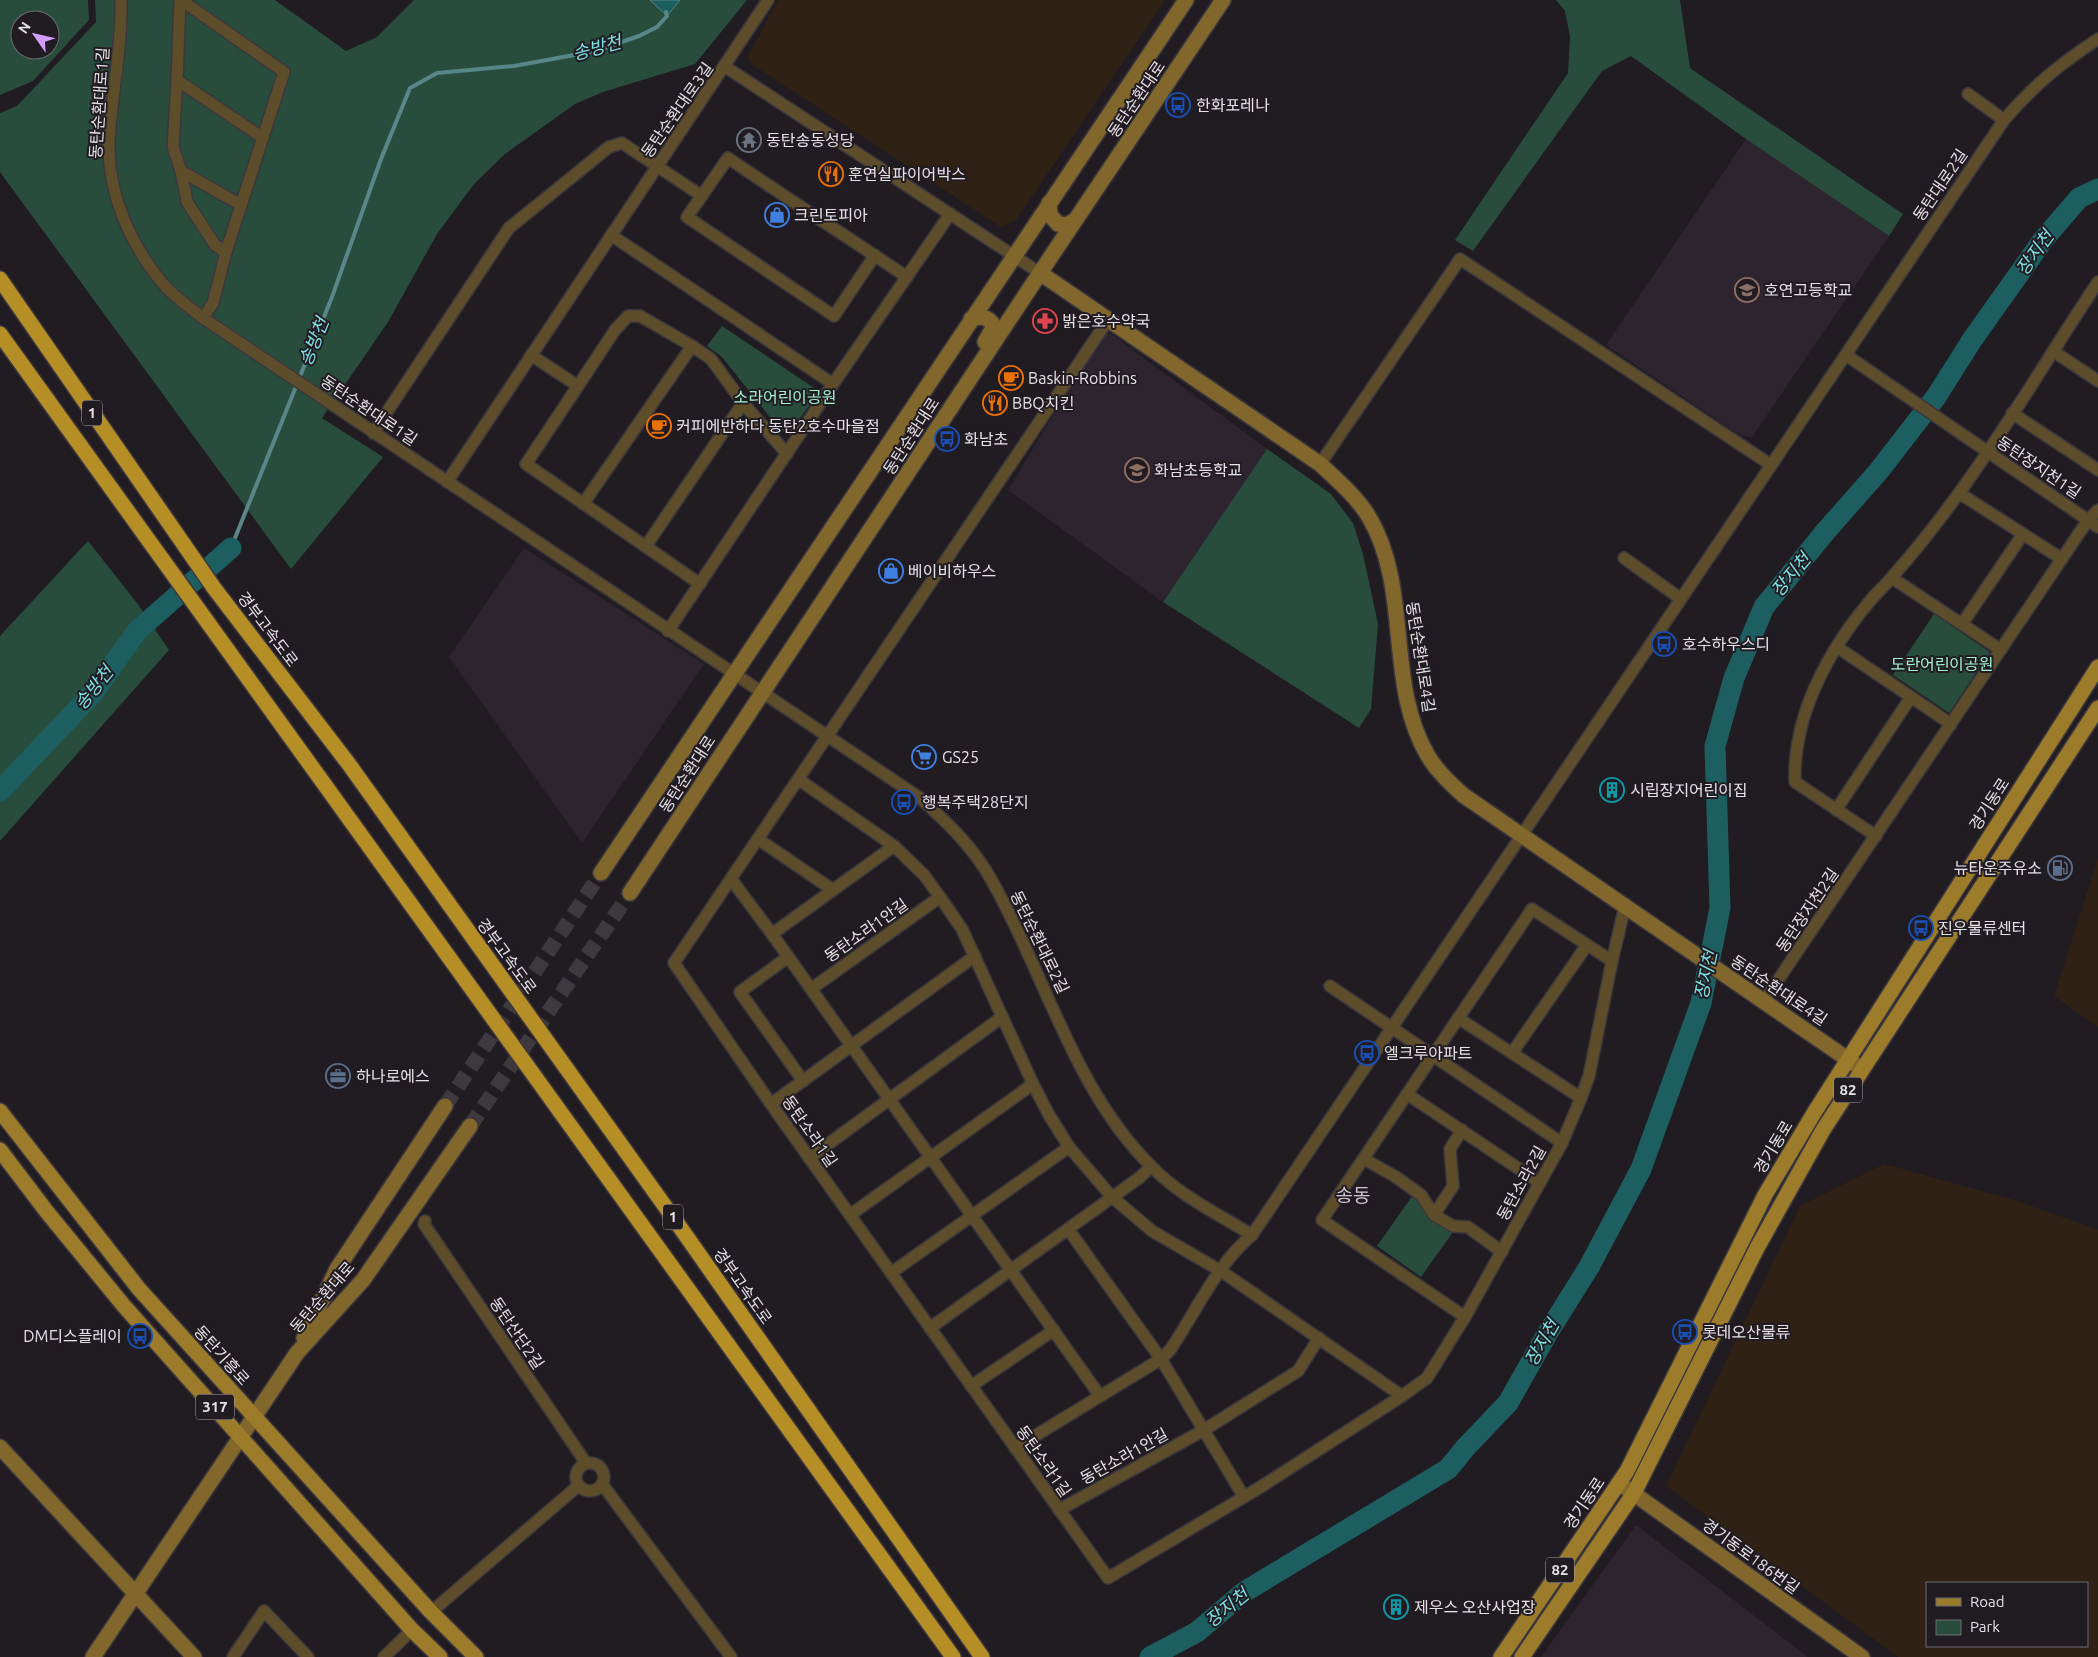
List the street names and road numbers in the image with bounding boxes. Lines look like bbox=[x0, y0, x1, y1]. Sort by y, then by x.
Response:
street label: 동탄순환대로1길 bbox=[86, 46, 112, 160]
street label: 동탄순환대로 bbox=[1104, 57, 1168, 141]
street label: 동탄순환대로3길 bbox=[637, 59, 717, 161]
street label: 동탄대로2길 bbox=[1909, 146, 1971, 224]
street label: 동탄순환대로1길 bbox=[318, 371, 420, 449]
street label: 동탄순환대로 bbox=[879, 394, 943, 478]
road number: 1 bbox=[82, 400, 102, 426]
street label: 동탄장지천1길 bbox=[1994, 432, 2084, 502]
street label: 경부고속도로 bbox=[234, 588, 302, 670]
street label: 동탄순환대로4길 bbox=[1403, 600, 1439, 714]
street label: 동탄순환대로 bbox=[655, 732, 719, 816]
street label: 경기동로 bbox=[1965, 774, 2013, 834]
street label: 동탄장지천2길 bbox=[1772, 865, 1842, 955]
street label: 동탄순환대로2길 bbox=[1007, 888, 1073, 996]
street label: 동탄소라1안길 bbox=[821, 895, 911, 965]
street label: 경부고속도로 bbox=[474, 915, 540, 997]
street label: 동탄순환대로4길 bbox=[1728, 951, 1830, 1029]
road number: 82 bbox=[1834, 1078, 1862, 1102]
street label: 동탄소라1길 bbox=[779, 1092, 841, 1170]
street label: 경기동로 bbox=[1750, 1117, 1796, 1177]
street label: 동탄소라2길 bbox=[1493, 1143, 1549, 1223]
road number: 1 bbox=[663, 1204, 683, 1230]
street label: 경부고속도로 bbox=[710, 1245, 776, 1328]
street label: 동탄순환대로 bbox=[286, 1258, 358, 1336]
street label: 동탄산단2길 bbox=[486, 1294, 548, 1372]
street label: 동탄기흥로 bbox=[191, 1322, 253, 1389]
road number: 317 bbox=[196, 1394, 234, 1420]
street label: 동탄소라1길 bbox=[1013, 1422, 1075, 1500]
street label: 동탄소라1안길 bbox=[1077, 1425, 1171, 1487]
street label: 경기동로 bbox=[1560, 1473, 1608, 1532]
street label: 경기동로186번길 bbox=[1699, 1515, 1803, 1597]
road number: 82 bbox=[1546, 1558, 1574, 1582]

